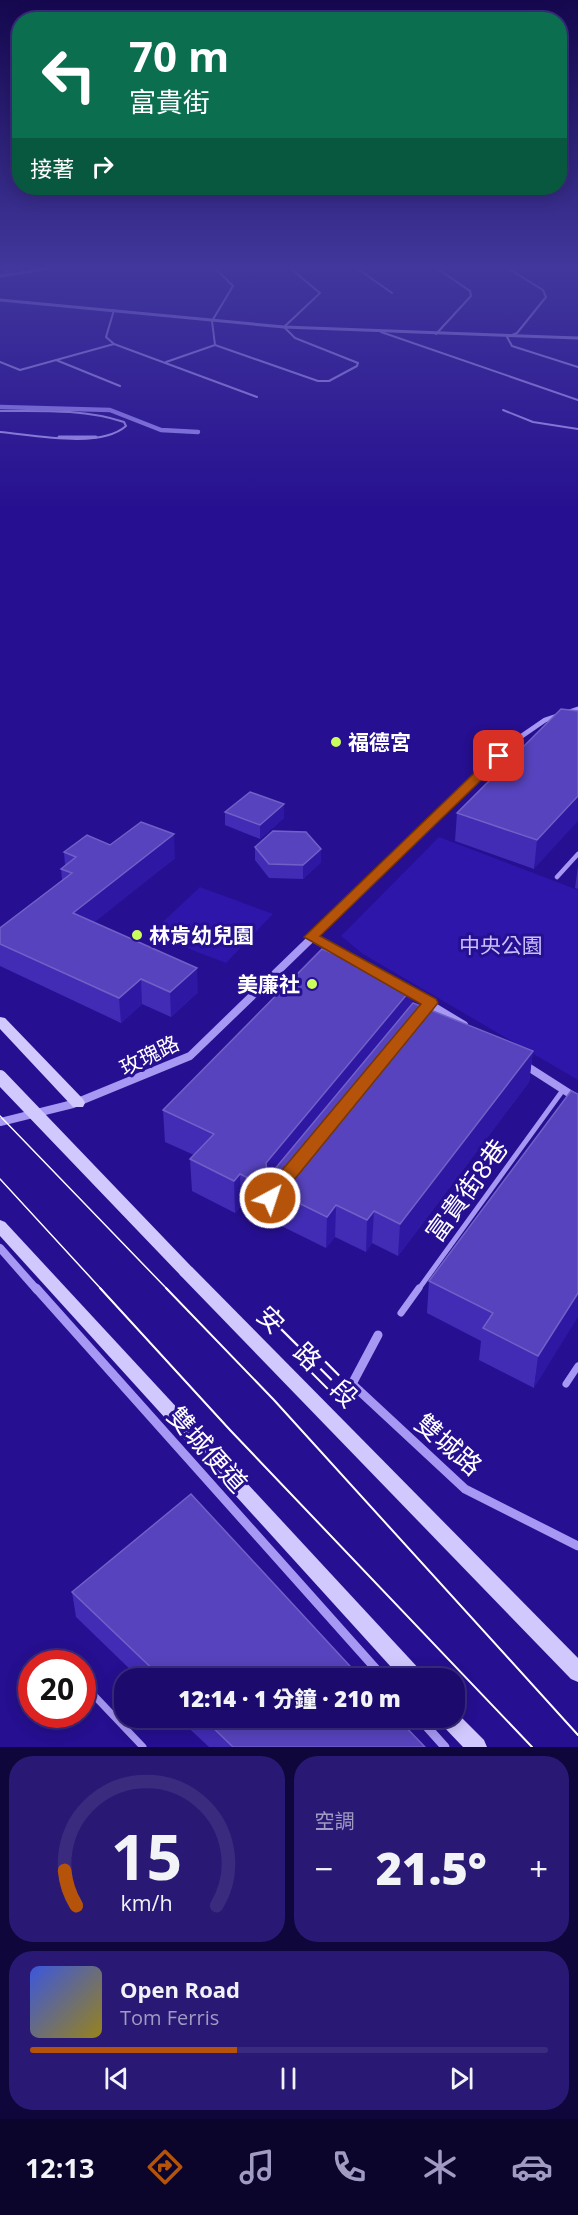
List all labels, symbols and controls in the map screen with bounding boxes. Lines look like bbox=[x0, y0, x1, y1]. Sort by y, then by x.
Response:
text: 70 m bbox=[129, 27, 229, 84]
icon: left bbox=[30, 36, 108, 114]
text: 富貴街 bbox=[129, 83, 210, 120]
icon: right bbox=[86, 150, 119, 183]
text: 接著 bbox=[30, 153, 74, 183]
place label: 福德宮 bbox=[348, 728, 411, 756]
pin bbox=[473, 730, 524, 781]
marker: 福德宮 bbox=[329, 735, 343, 749]
icon: arrive bbox=[482, 739, 515, 772]
place label: 林肯幼兒園 bbox=[149, 921, 254, 949]
marker: 林肯幼兒園 bbox=[130, 928, 144, 942]
park label: 中央公園 bbox=[459, 931, 543, 959]
place label: 美廉社 bbox=[237, 970, 300, 998]
marker: 美廉社 bbox=[305, 977, 319, 991]
street label: 玫瑰路 bbox=[115, 1029, 183, 1081]
street label: 富貴街8巷 bbox=[417, 1131, 515, 1249]
position arrow bbox=[238, 1166, 302, 1230]
street label: 安一路三段 bbox=[249, 1297, 367, 1415]
street label: 雙城便道 bbox=[160, 1398, 256, 1500]
street label: 雙城路 bbox=[408, 1405, 490, 1483]
speed limit sign: 20 bbox=[18, 1650, 96, 1728]
text: 12:14 · 1 分鐘 · 210 m bbox=[178, 1683, 401, 1713]
text: 空調 bbox=[315, 1807, 355, 1834]
text: 15 bbox=[111, 1813, 182, 1898]
text: 21.5° bbox=[376, 1837, 487, 1898]
text: − bbox=[315, 1846, 333, 1891]
text: + bbox=[529, 1846, 548, 1891]
text: km/h bbox=[121, 1888, 173, 1917]
text: Open Road bbox=[120, 1974, 240, 2004]
text: Tom Ferris bbox=[120, 2004, 219, 2031]
icon: previous bbox=[100, 2062, 133, 2095]
icon: pause bbox=[272, 2062, 305, 2095]
icon: next bbox=[445, 2062, 478, 2095]
icon: directions bbox=[144, 2146, 186, 2188]
icon: music bbox=[236, 2146, 278, 2188]
icon: phone bbox=[328, 2146, 370, 2188]
icon: climate bbox=[419, 2146, 461, 2188]
icon: car bbox=[511, 2146, 553, 2188]
text: 12:13 bbox=[25, 2149, 94, 2186]

